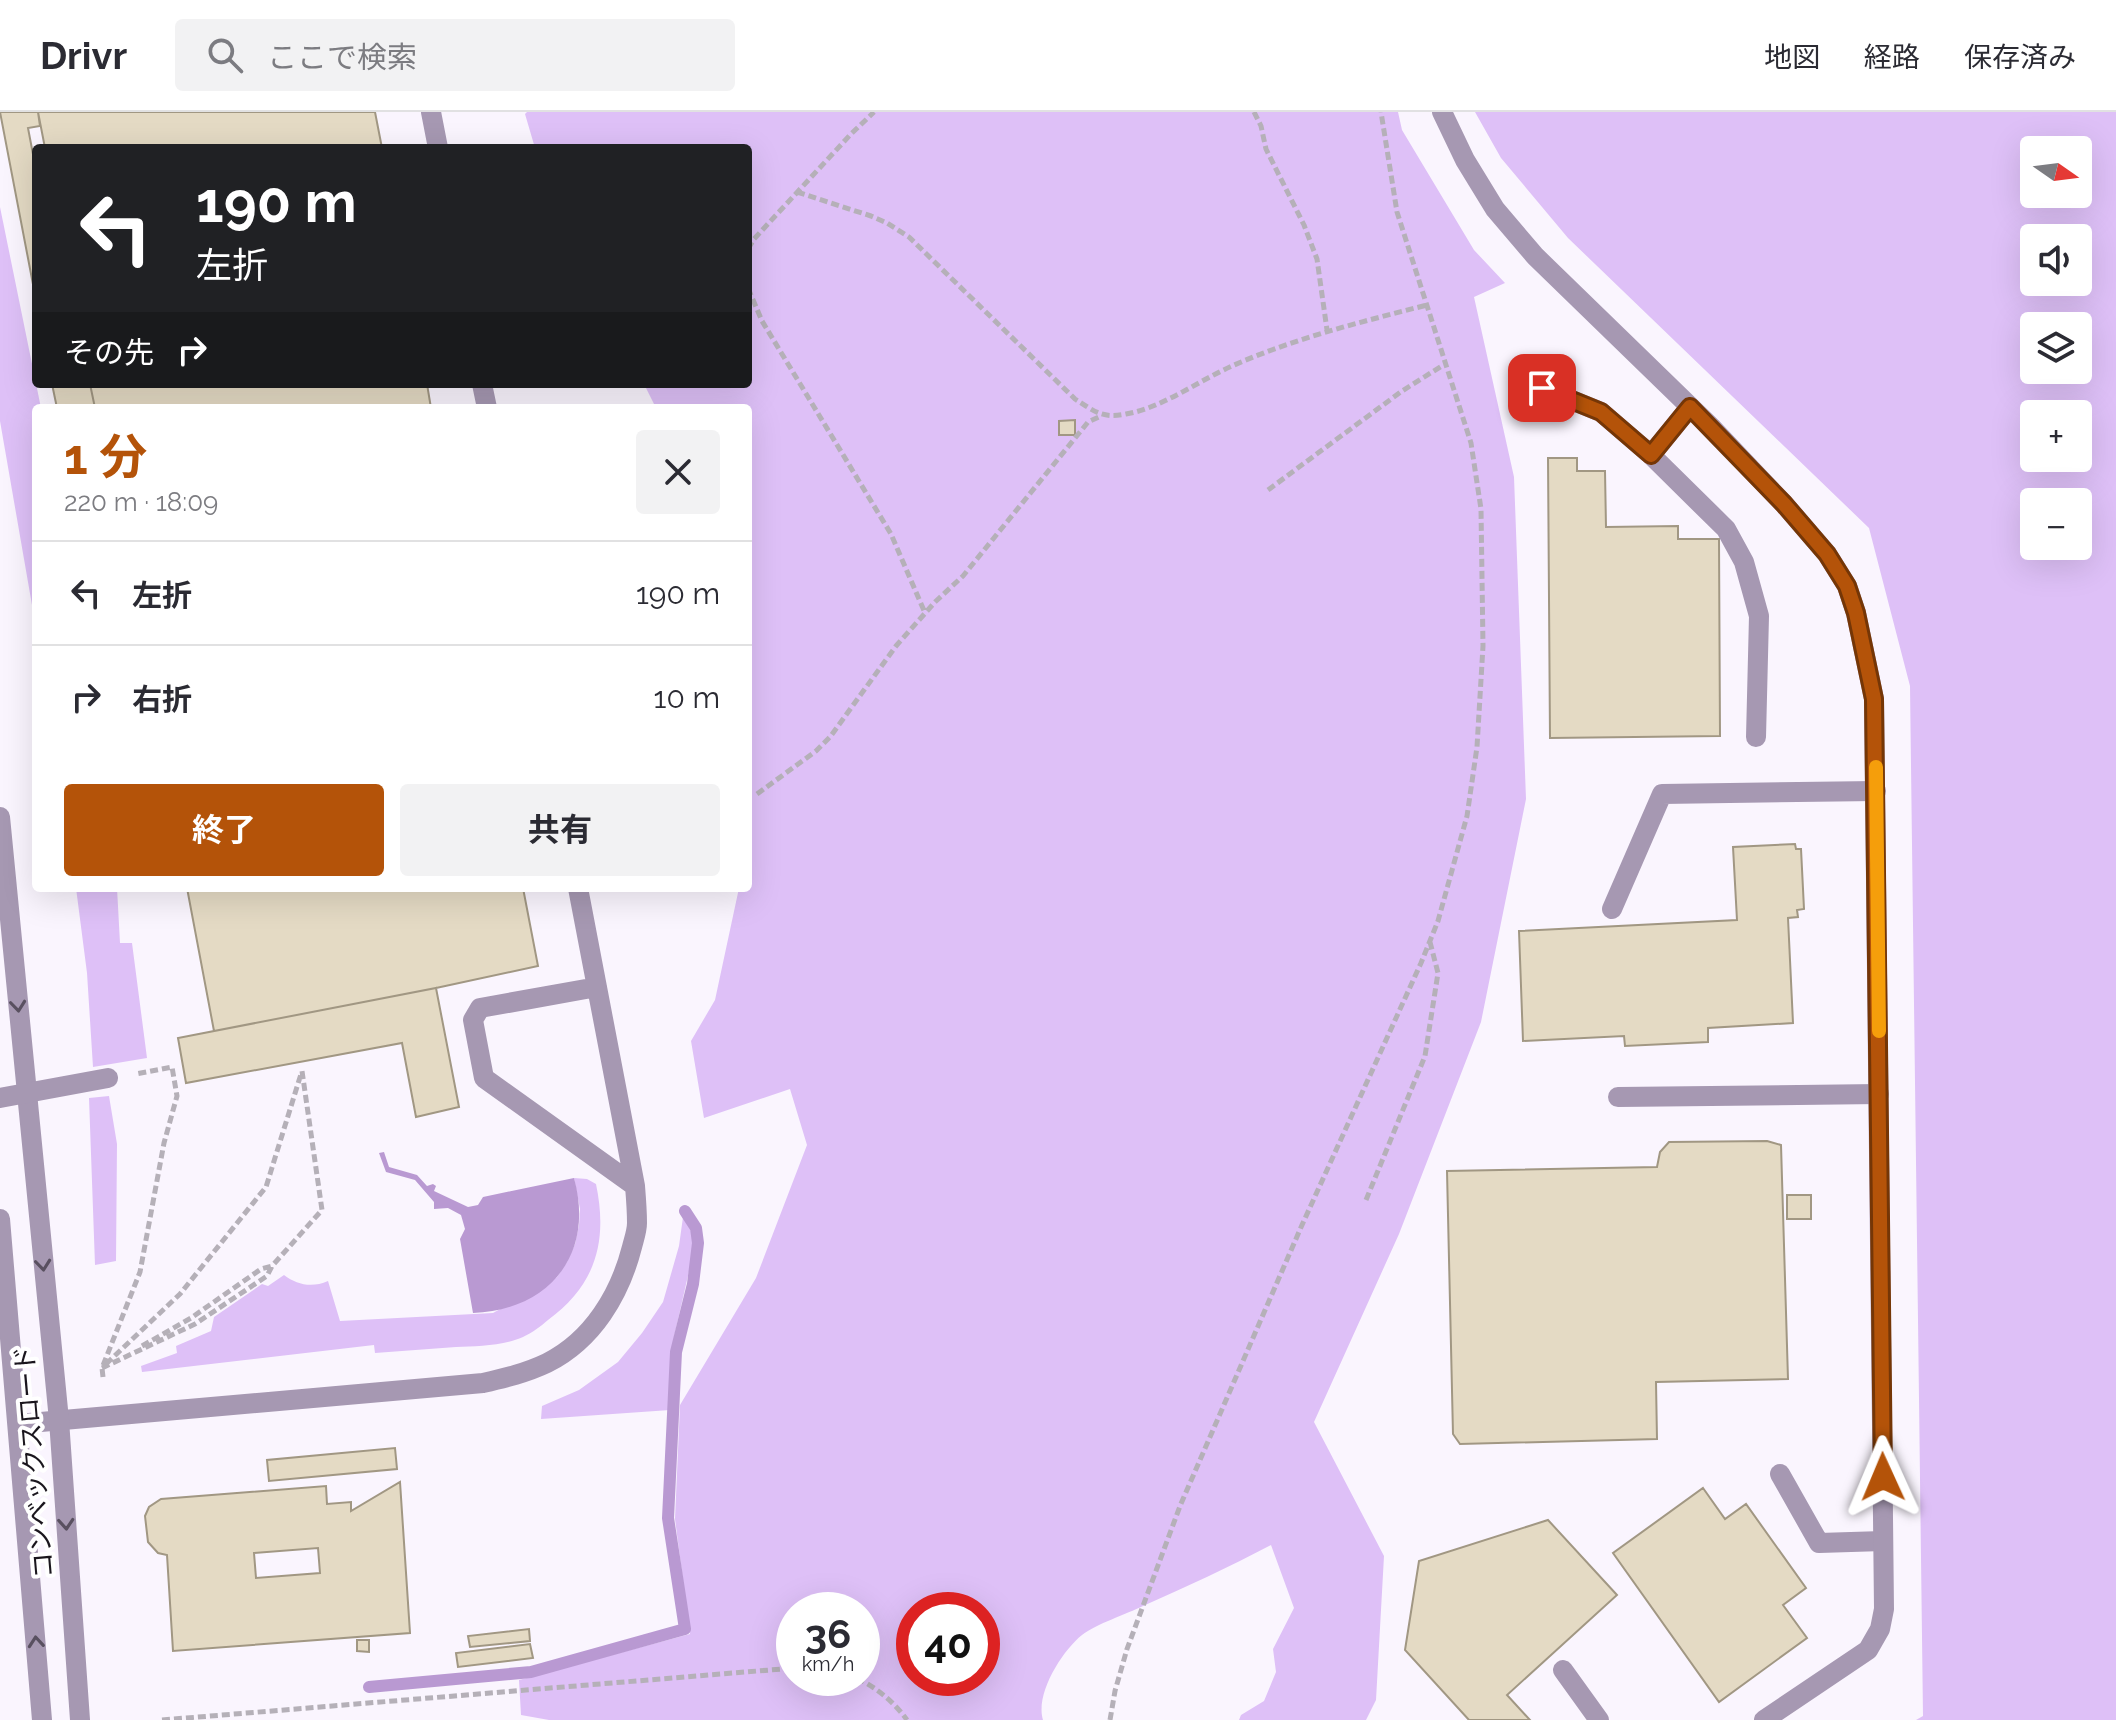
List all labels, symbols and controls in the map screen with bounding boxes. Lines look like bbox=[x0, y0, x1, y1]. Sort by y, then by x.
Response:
search box bbox=[175, 19, 735, 91]
text: Drivr bbox=[40, 33, 127, 78]
icon: search bbox=[203, 33, 247, 77]
text: ここで検索 bbox=[267, 40, 417, 75]
text: 地図 bbox=[1764, 41, 1820, 74]
text: 経路 bbox=[1864, 41, 1920, 74]
text: 保存済み bbox=[1964, 41, 2076, 74]
north arrow bbox=[2020, 136, 2092, 208]
map controls bbox=[2020, 136, 2092, 560]
text: 190 m bbox=[196, 169, 357, 235]
icon: left bbox=[64, 176, 168, 280]
button: sound bbox=[2020, 224, 2092, 296]
text: 左折 bbox=[196, 244, 268, 286]
button: layers bbox=[2020, 312, 2092, 384]
icon: right bbox=[170, 328, 214, 372]
text: その先 bbox=[64, 335, 154, 370]
pin bbox=[1508, 354, 1576, 422]
icon: arrive bbox=[1520, 366, 1564, 410]
button: + bbox=[2020, 400, 2092, 472]
text: 1 分 bbox=[64, 429, 147, 485]
button: close bbox=[636, 430, 720, 514]
text: 220 m · 18:09 bbox=[64, 487, 218, 517]
button: − bbox=[2020, 488, 2092, 560]
icon: left bbox=[64, 571, 108, 615]
text: 190 m bbox=[636, 576, 720, 611]
text: 左折 bbox=[132, 578, 192, 613]
icon: right bbox=[64, 675, 108, 719]
text: 10 m bbox=[654, 680, 720, 715]
text: 右折 bbox=[132, 682, 192, 717]
button: 終了 bbox=[64, 784, 384, 876]
button: 共有 bbox=[400, 784, 720, 876]
one-way arrow bbox=[9, 1000, 26, 1013]
one-way arrow bbox=[35, 1259, 52, 1272]
street label: コンベックスロード bbox=[9, 1345, 59, 1579]
position arrow bbox=[1841, 1435, 1925, 1519]
one-way arrow bbox=[57, 1518, 74, 1531]
speed limit sign: 40 bbox=[896, 1592, 1000, 1696]
text: 36 bbox=[805, 1610, 851, 1657]
one-way arrow bbox=[28, 1635, 45, 1648]
text: km/h bbox=[802, 1652, 854, 1676]

